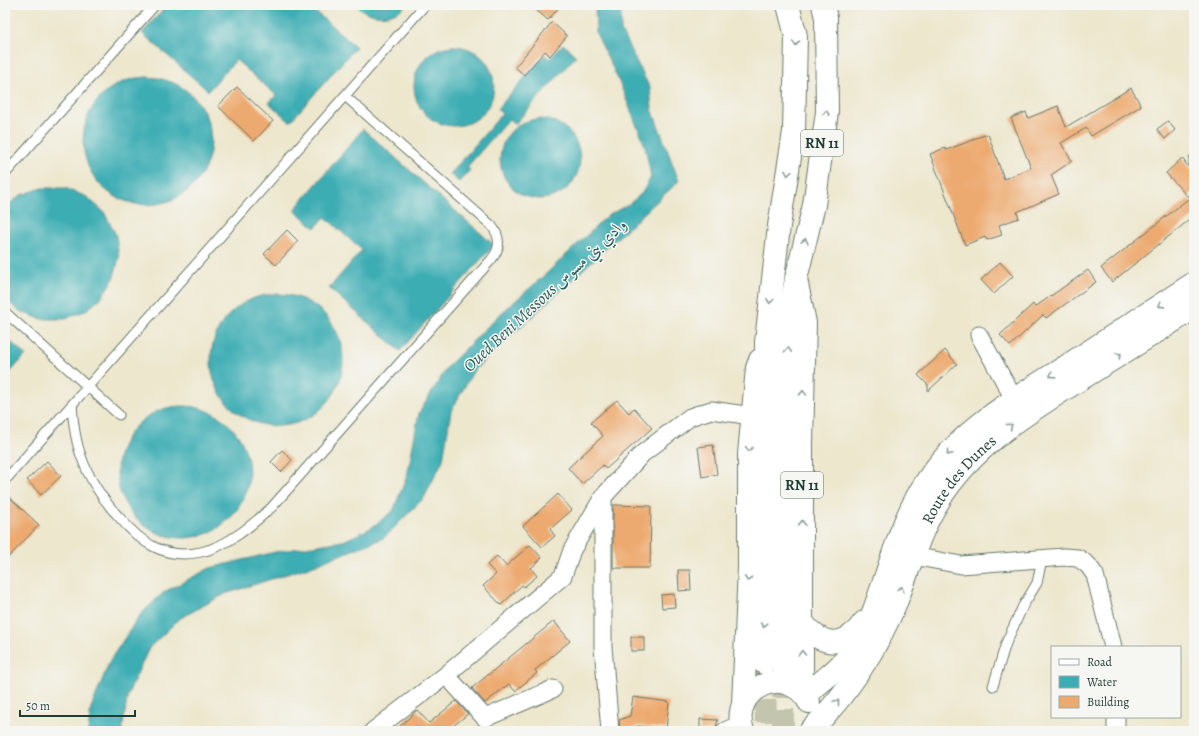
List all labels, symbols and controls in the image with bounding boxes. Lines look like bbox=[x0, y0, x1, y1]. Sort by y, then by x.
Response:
one-way arrow bbox=[792, 40, 800, 46]
one-way arrow bbox=[822, 110, 831, 116]
road number: RN 11 bbox=[801, 130, 843, 156]
one-way arrow bbox=[784, 169, 793, 176]
water label: Oued Beni Messous وادي بني مسوس bbox=[458, 213, 634, 379]
one-way arrow bbox=[801, 238, 809, 245]
one-way arrow bbox=[766, 298, 775, 304]
one-way arrow bbox=[1158, 300, 1165, 307]
one-way arrow bbox=[783, 347, 792, 353]
one-way arrow bbox=[1115, 353, 1122, 360]
one-way arrow bbox=[1049, 370, 1056, 378]
one-way arrow bbox=[799, 390, 807, 396]
one-way arrow bbox=[1005, 424, 1012, 431]
street label: Route des Dunes bbox=[917, 430, 1001, 528]
one-way arrow bbox=[745, 446, 754, 452]
one-way arrow bbox=[946, 449, 953, 456]
road number: RN 11 bbox=[781, 472, 823, 498]
one-way arrow bbox=[798, 520, 806, 526]
one-way arrow bbox=[744, 576, 753, 582]
one-way arrow bbox=[896, 585, 904, 592]
one-way arrow bbox=[760, 622, 768, 628]
legend bbox=[1051, 646, 1181, 718]
one-way arrow bbox=[798, 650, 806, 656]
text: Road bbox=[1087, 654, 1113, 670]
text: Water bbox=[1086, 674, 1117, 690]
scale bar bbox=[20, 692, 135, 718]
text: Building bbox=[1087, 694, 1129, 710]
text: 50 m bbox=[26, 698, 50, 714]
one-way arrow bbox=[833, 699, 840, 706]

